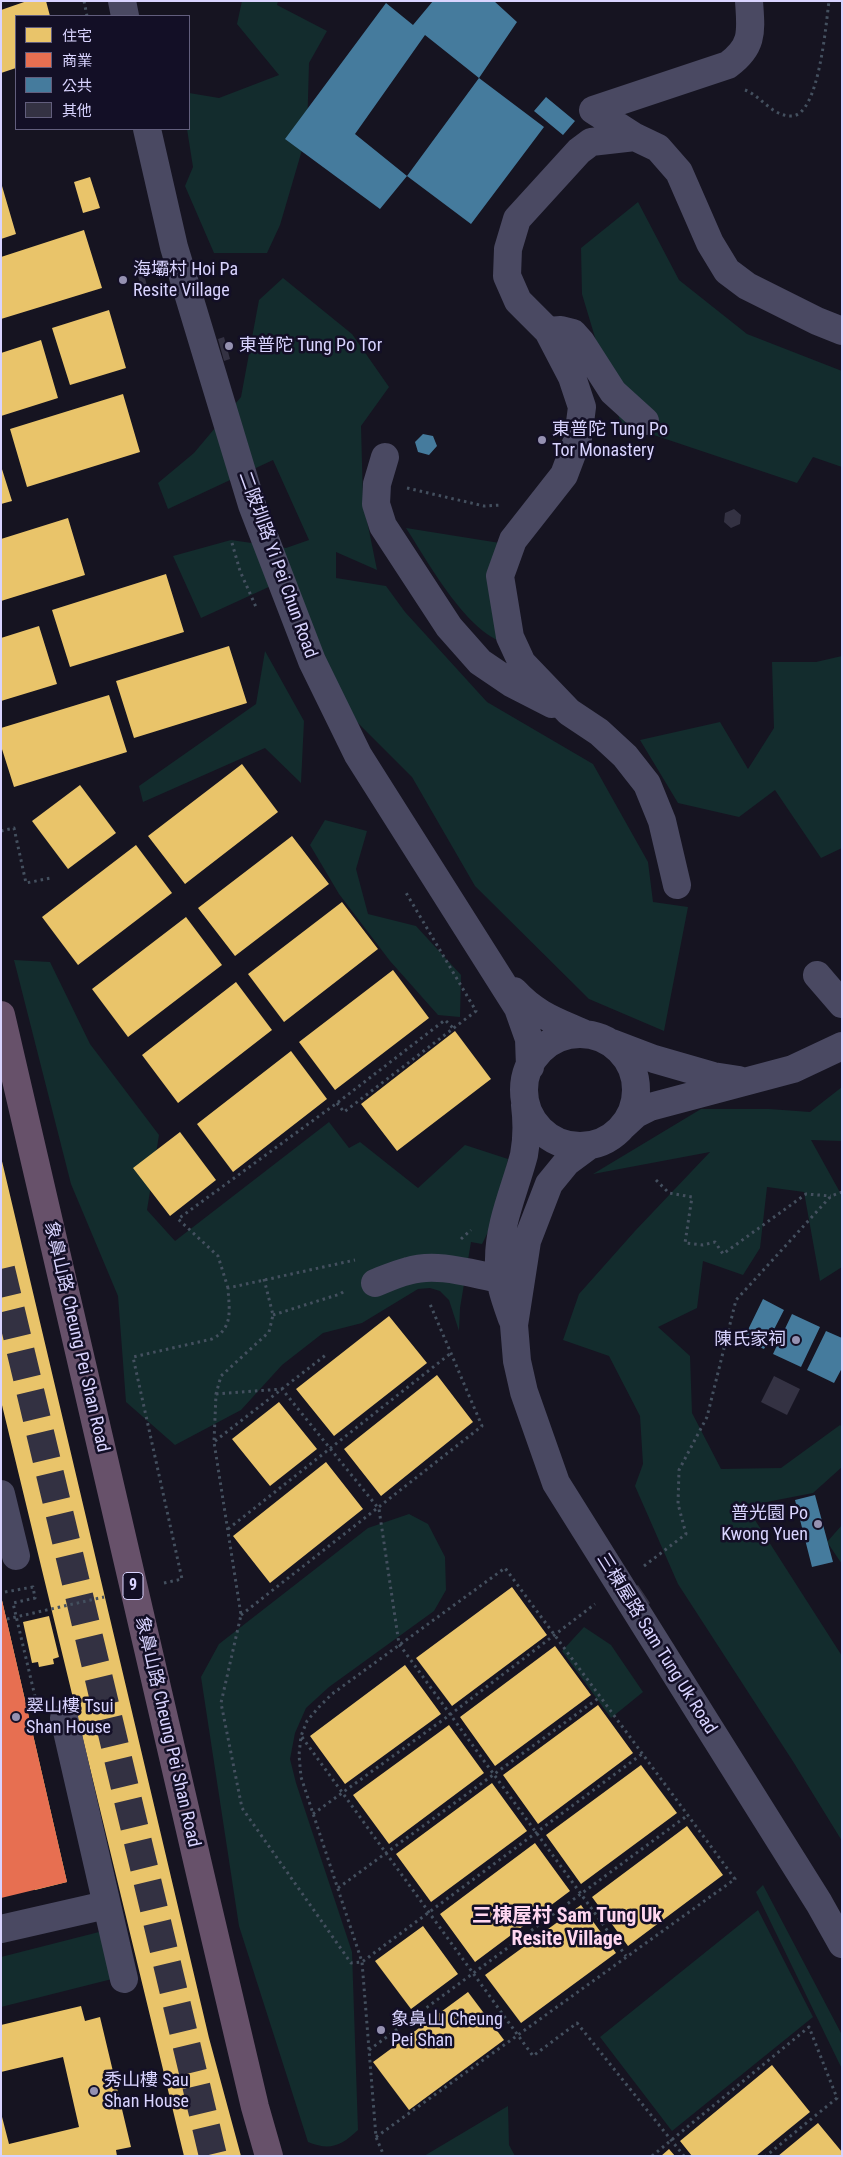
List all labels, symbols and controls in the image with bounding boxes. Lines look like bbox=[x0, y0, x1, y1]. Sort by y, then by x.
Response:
legend bbox=[15, 15, 190, 130]
text: 住宅 bbox=[62, 27, 92, 45]
text: 商業 bbox=[62, 52, 92, 70]
text: 公共 bbox=[62, 77, 92, 95]
text: 其他 bbox=[62, 102, 92, 120]
place label: 海壩村 Hoi Pa Resite Village bbox=[133, 259, 238, 302]
marker: 海壩村 Hoi Pa Resite Village bbox=[117, 274, 129, 286]
place label: 東普陀 Tung Po Tor bbox=[239, 335, 382, 357]
marker: 東普陀 Tung Po Tor bbox=[223, 340, 235, 352]
place label: 東普陀 Tung Po Tor Monastery bbox=[552, 419, 668, 462]
marker: 東普陀 Tung Po Tor Monastery bbox=[536, 434, 548, 446]
street label: 二陂圳路 Yi Pei Chun Road bbox=[233, 469, 321, 661]
street label: 象鼻山路 Cheung Pei Shan Road bbox=[39, 1220, 113, 1454]
place label: 陳氏家祠 bbox=[714, 1329, 786, 1351]
marker: 陳氏家祠 bbox=[790, 1334, 802, 1346]
place label: 普光園 Po Kwong Yuen bbox=[721, 1503, 808, 1546]
marker: 普光園 Po Kwong Yuen bbox=[812, 1518, 824, 1530]
street label: 三棟屋路 Sam Tung Uk Road bbox=[591, 1550, 721, 1738]
road number: 9 bbox=[123, 1572, 143, 1600]
street label: 象鼻山路 Cheung Pei Shan Road bbox=[130, 1615, 204, 1849]
place label: 翠山樓 Tsui Shan House bbox=[26, 1696, 114, 1738]
marker: 翠山樓 Tsui Shan House bbox=[10, 1711, 22, 1723]
district label: 三棟屋村 Sam Tung Uk Resite Village bbox=[472, 1905, 662, 1952]
place label: 象鼻山 Cheung Pei Shan bbox=[391, 2009, 503, 2052]
marker: 象鼻山 Cheung Pei Shan bbox=[375, 2024, 387, 2036]
place label: 秀山樓 Sau Shan House bbox=[104, 2070, 189, 2112]
marker: 秀山樓 Sau Shan House bbox=[88, 2085, 100, 2097]

